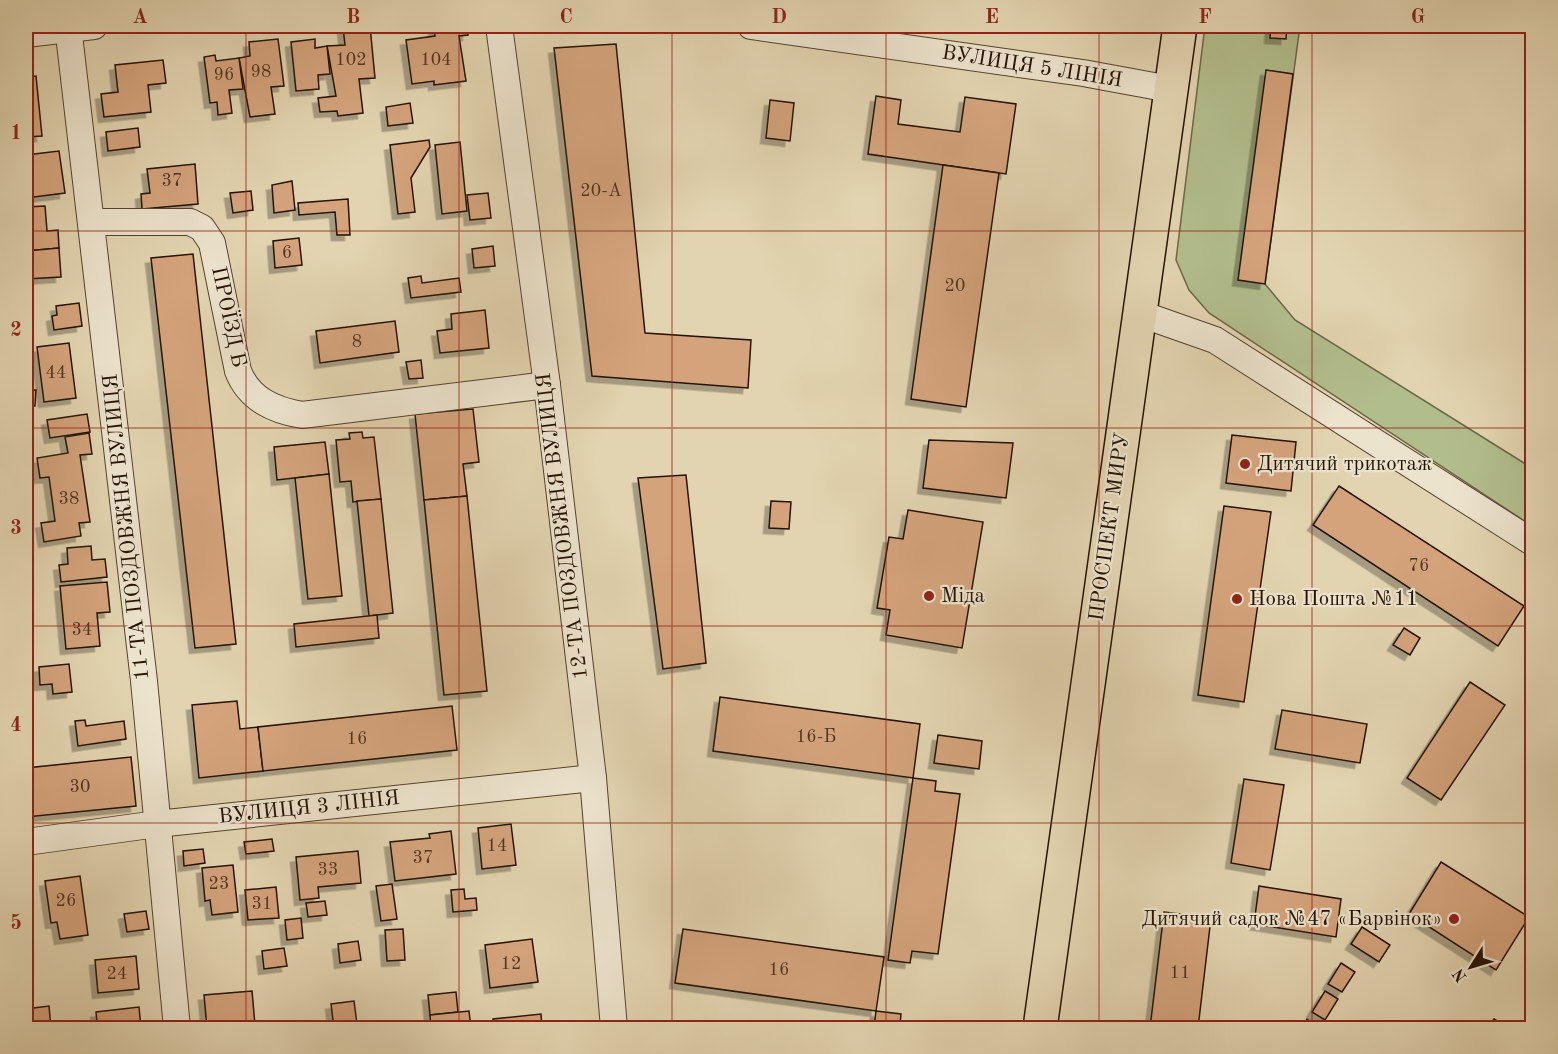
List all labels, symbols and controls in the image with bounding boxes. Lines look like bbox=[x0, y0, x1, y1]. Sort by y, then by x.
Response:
text: A bbox=[132, 8, 148, 28]
text: B bbox=[346, 8, 360, 28]
text: C bbox=[559, 8, 573, 28]
text: D bbox=[771, 8, 787, 28]
text: E bbox=[985, 8, 999, 28]
text: F bbox=[1198, 8, 1212, 28]
text: G bbox=[1411, 8, 1425, 28]
street label: ВУЛИЦЯ 5 ЛІНІЯ bbox=[940, 42, 1124, 92]
house number: 102 bbox=[335, 51, 367, 69]
house number: 104 bbox=[420, 51, 452, 69]
house number: 98 bbox=[251, 63, 271, 81]
house number: 96 bbox=[214, 66, 234, 84]
text: 1 bbox=[10, 124, 22, 144]
house number: 37 bbox=[162, 172, 182, 190]
house number: 20-А bbox=[580, 182, 622, 200]
house number: 6 bbox=[282, 244, 292, 262]
street label: ПРОЇЗД Б bbox=[207, 264, 253, 369]
house number: 20 bbox=[945, 277, 965, 295]
text: 2 bbox=[10, 321, 22, 341]
house number: 8 bbox=[352, 333, 362, 351]
house number: 44 bbox=[46, 364, 66, 382]
street label: 11-ТА ПОЗДОВЖНЯ ВУЛИЦЯ bbox=[100, 372, 154, 682]
street label: 12-ТА ПОЗДОВЖНЯ ВУЛИЦЯ bbox=[534, 372, 592, 680]
street label: ПРОСПЕКТ МИРУ bbox=[1086, 431, 1134, 623]
place label: Дитячий трикотаж bbox=[1257, 454, 1432, 475]
marker: Дитячий трикотаж bbox=[1238, 457, 1252, 471]
house number: 38 bbox=[59, 490, 79, 508]
text: 3 bbox=[10, 519, 22, 539]
house number: 76 bbox=[1409, 557, 1429, 575]
place label: Міда bbox=[941, 586, 985, 607]
marker: Міда bbox=[922, 589, 936, 603]
place label: Нова Пошта №11 bbox=[1249, 589, 1418, 610]
marker: Нова Пошта №11 bbox=[1230, 592, 1244, 606]
house number: 34 bbox=[72, 621, 92, 639]
text: 4 bbox=[10, 716, 22, 736]
house number: 16-Б bbox=[796, 728, 836, 746]
house number: 16 bbox=[347, 730, 367, 748]
house number: 30 bbox=[70, 778, 90, 796]
street label: ВУЛИЦЯ 3 ЛІНІЯ bbox=[217, 788, 401, 828]
house number: 14 bbox=[487, 837, 507, 855]
house number: 37 bbox=[413, 849, 433, 867]
house number: 33 bbox=[318, 861, 338, 879]
house number: 23 bbox=[209, 875, 229, 893]
house number: 26 bbox=[56, 892, 76, 910]
house number: 31 bbox=[252, 895, 272, 913]
place label: Дитячий садок №47 «Барвінок» bbox=[1142, 909, 1442, 930]
marker: Дитячий садок №47 «Барвінок» bbox=[1447, 912, 1461, 926]
text: 5 bbox=[10, 913, 22, 934]
north arrow bbox=[1441, 937, 1501, 997]
house number: 12 bbox=[501, 955, 521, 973]
house number: 16 bbox=[769, 961, 789, 979]
house number: 11 bbox=[1170, 964, 1190, 982]
house number: 24 bbox=[107, 965, 127, 983]
text: N bbox=[1450, 965, 1471, 985]

